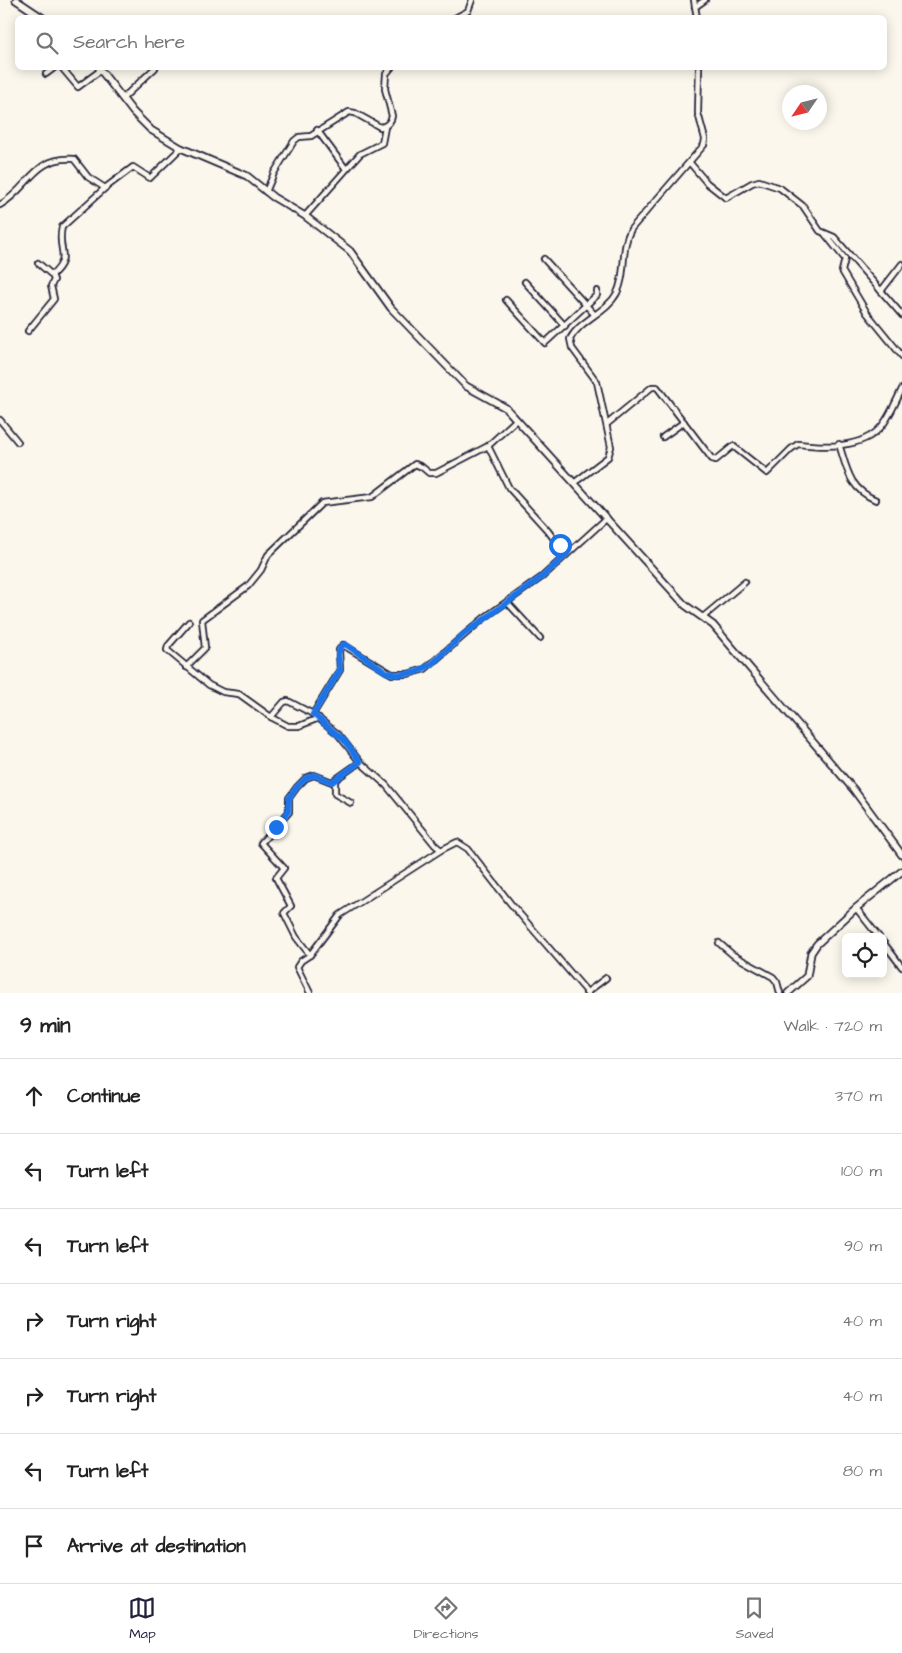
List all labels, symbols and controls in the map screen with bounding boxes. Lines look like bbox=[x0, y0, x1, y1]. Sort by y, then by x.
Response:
search box bbox=[15, 15, 887, 70]
icon: search bbox=[33, 29, 61, 57]
text: Search here bbox=[73, 29, 185, 56]
north arrow bbox=[782, 85, 827, 130]
route start bbox=[549, 534, 572, 557]
route end bbox=[265, 816, 288, 839]
map controls bbox=[842, 933, 887, 978]
button: locate bbox=[842, 933, 887, 978]
text: 9 min bbox=[20, 1011, 70, 1040]
text: Walk · 720 m bbox=[783, 1015, 882, 1037]
icon: ahead bbox=[20, 1082, 48, 1110]
text: Continue bbox=[67, 1083, 141, 1110]
text: 370 m bbox=[835, 1085, 882, 1107]
icon: left bbox=[20, 1157, 48, 1185]
text: Turn left bbox=[67, 1158, 148, 1185]
text: 100 m bbox=[841, 1160, 882, 1182]
icon: left bbox=[20, 1232, 48, 1260]
text: Turn left bbox=[67, 1233, 148, 1260]
text: 90 m bbox=[844, 1235, 882, 1257]
icon: right bbox=[20, 1307, 48, 1335]
text: Turn right bbox=[67, 1308, 156, 1335]
text: 40 m bbox=[842, 1310, 882, 1332]
icon: right bbox=[20, 1382, 48, 1410]
text: Turn right bbox=[67, 1383, 156, 1410]
text: 40 m bbox=[842, 1385, 882, 1407]
icon: left bbox=[20, 1457, 48, 1485]
text: Turn left bbox=[67, 1458, 148, 1485]
text: 80 m bbox=[843, 1460, 882, 1482]
icon: arrive bbox=[20, 1532, 48, 1560]
text: Arrive at destination bbox=[67, 1533, 246, 1560]
tab: Map bbox=[128, 1594, 156, 1644]
tab: Directions bbox=[413, 1594, 478, 1644]
tab: Saved bbox=[735, 1594, 774, 1644]

